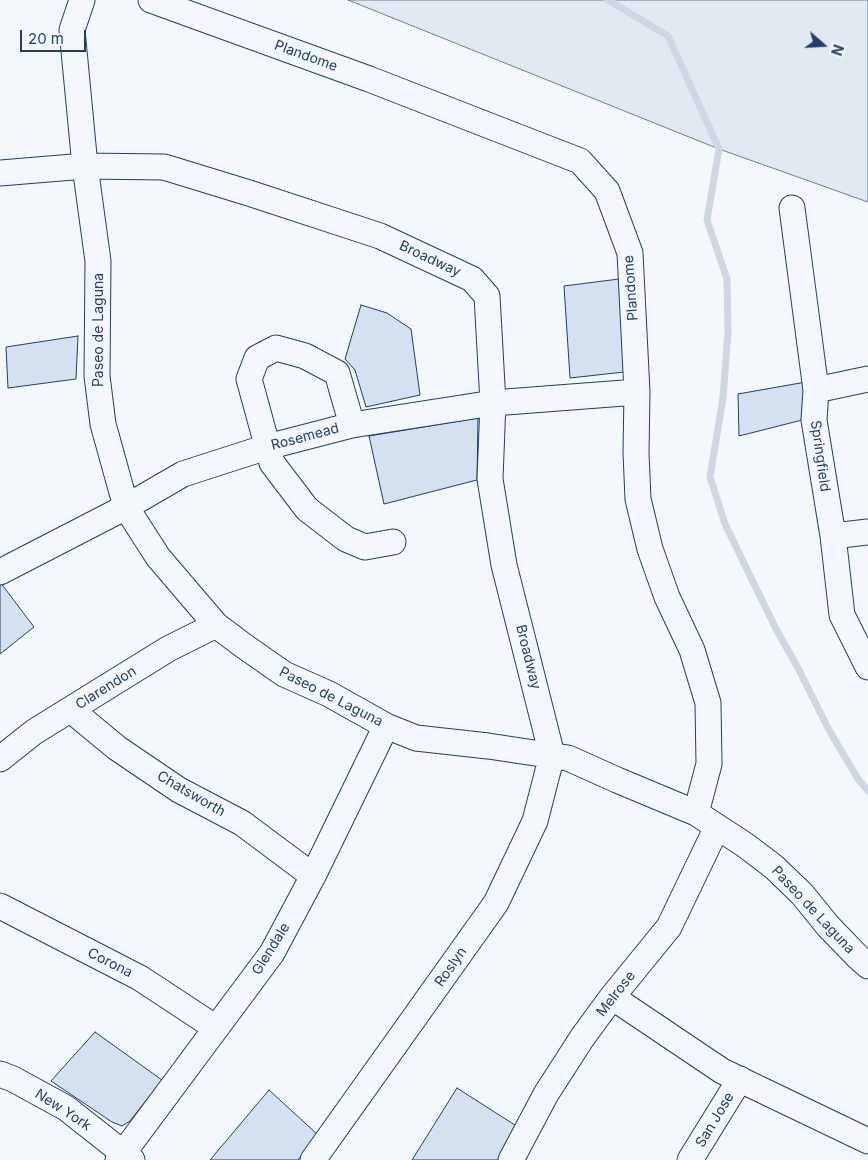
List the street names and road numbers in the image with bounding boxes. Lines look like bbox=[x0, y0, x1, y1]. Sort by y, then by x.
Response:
street label: Plandome bbox=[272, 37, 340, 75]
street label: Broadway bbox=[396, 237, 464, 281]
street label: Plandome bbox=[620, 255, 642, 321]
street label: Paseo de Laguna bbox=[91, 273, 107, 387]
street label: Springfield bbox=[807, 419, 833, 493]
street label: Rosemead bbox=[269, 420, 341, 454]
street label: Broadway bbox=[512, 623, 544, 691]
street label: Clarendon bbox=[73, 663, 139, 713]
street label: Paseo de Laguna bbox=[276, 664, 386, 730]
street label: Chatsworth bbox=[154, 768, 228, 820]
street label: Paseo de Laguna bbox=[768, 863, 858, 957]
street label: Glendale bbox=[248, 920, 294, 978]
street label: Roslyn bbox=[431, 944, 471, 990]
street label: Corona bbox=[85, 945, 135, 981]
street label: Melrose bbox=[593, 968, 639, 1020]
street label: New York bbox=[32, 1086, 94, 1134]
street label: San Jose bbox=[692, 1090, 738, 1150]

